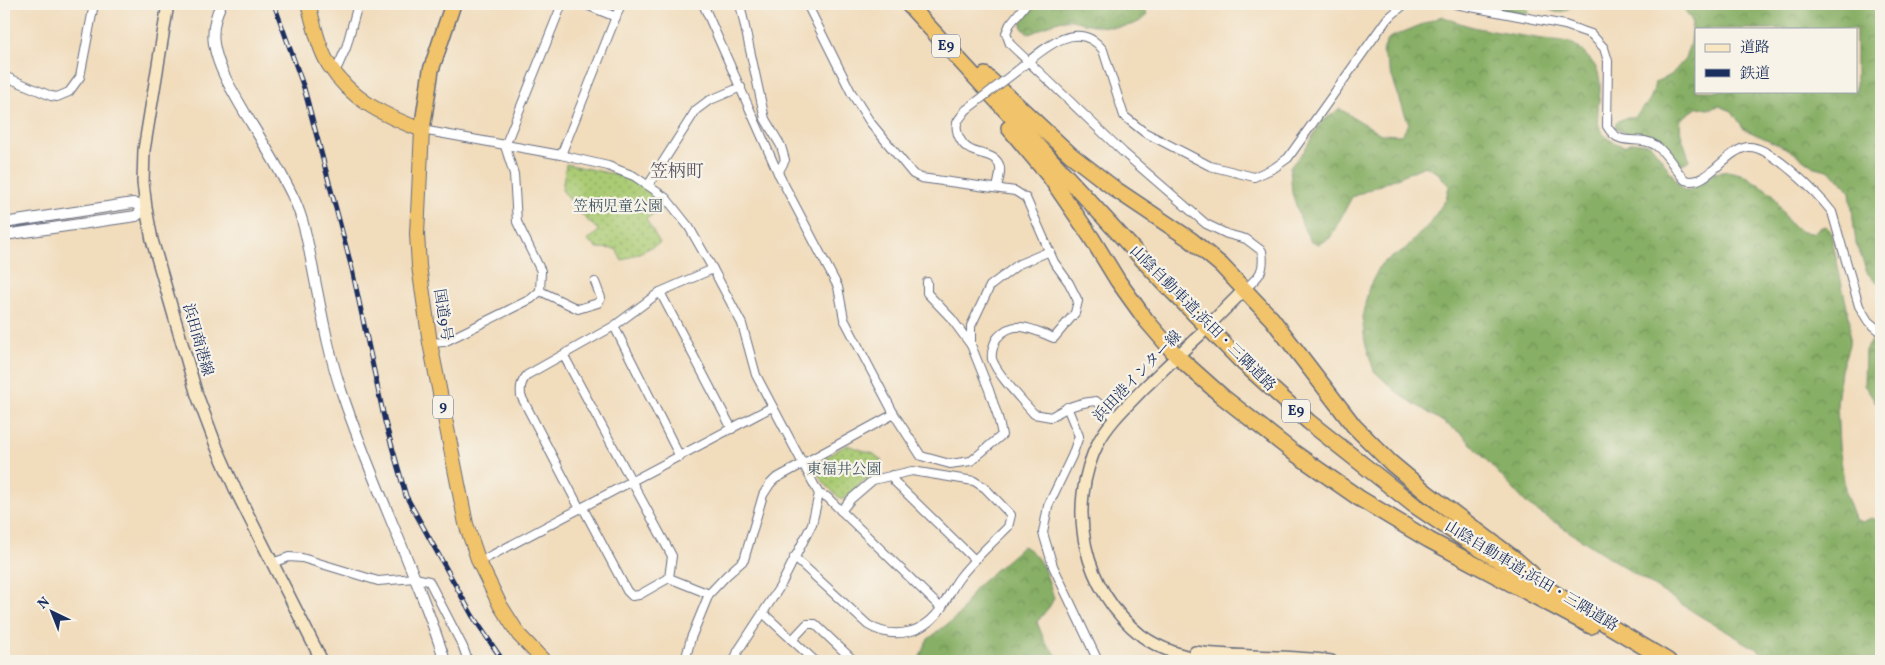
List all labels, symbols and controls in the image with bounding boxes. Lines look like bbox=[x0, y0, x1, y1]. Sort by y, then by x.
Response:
legend bbox=[1695, 28, 1858, 92]
road number: E9 bbox=[932, 34, 960, 58]
text: 道路 bbox=[1740, 38, 1770, 59]
text: 鉄道 bbox=[1740, 64, 1770, 85]
district label: 笠柄町 bbox=[650, 160, 704, 185]
park label: 笠柄児童公園 bbox=[573, 197, 663, 218]
street label: 山陰自動車道;浜田・三隅道路 bbox=[1124, 241, 1280, 397]
street label: 国道9号 bbox=[427, 287, 457, 343]
street label: 浜田商港線 bbox=[177, 301, 217, 379]
street label: 浜田港インター線 bbox=[1089, 327, 1187, 427]
road number: 9 bbox=[433, 396, 453, 418]
road number: E9 bbox=[1282, 400, 1310, 422]
park label: 東福井公園 bbox=[806, 460, 882, 481]
street label: 山陰自動車道;浜田・三隅道路 bbox=[1440, 517, 1622, 637]
north arrow bbox=[28, 588, 78, 638]
text: N bbox=[34, 593, 54, 614]

